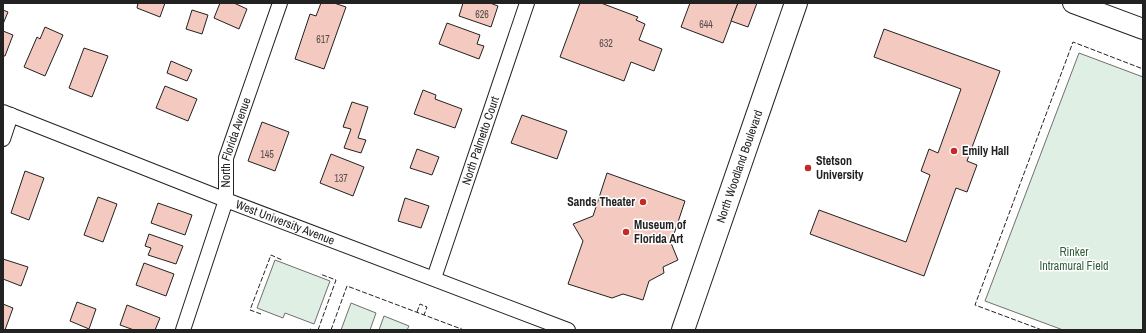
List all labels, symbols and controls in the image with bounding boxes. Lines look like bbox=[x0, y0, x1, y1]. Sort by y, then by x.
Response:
house number: 626 bbox=[475, 8, 489, 21]
house number: 644 bbox=[699, 18, 713, 31]
house number: 617 bbox=[316, 33, 330, 46]
house number: 632 bbox=[599, 37, 613, 50]
street label: North Palmetto Court bbox=[458, 94, 503, 187]
street label: North Florida Avenue bbox=[218, 95, 254, 187]
street label: North Woodland Boulevard bbox=[713, 108, 766, 225]
place label: Emily Hall bbox=[962, 143, 1009, 159]
marker: Emily Hall bbox=[949, 146, 959, 156]
house number: 145 bbox=[260, 148, 274, 161]
place label: Stetson University bbox=[816, 153, 864, 183]
marker: Stetson University bbox=[803, 163, 813, 173]
house number: 137 bbox=[334, 172, 348, 185]
place label: Sands Theater bbox=[567, 194, 635, 210]
street label: West University Avenue bbox=[233, 196, 337, 249]
marker: Sands Theater bbox=[638, 197, 648, 207]
place label: Museum of Florida Art bbox=[634, 217, 687, 247]
marker: Museum of Florida Art bbox=[621, 227, 631, 237]
park label: Rinker Intramural Field bbox=[1040, 244, 1108, 274]

